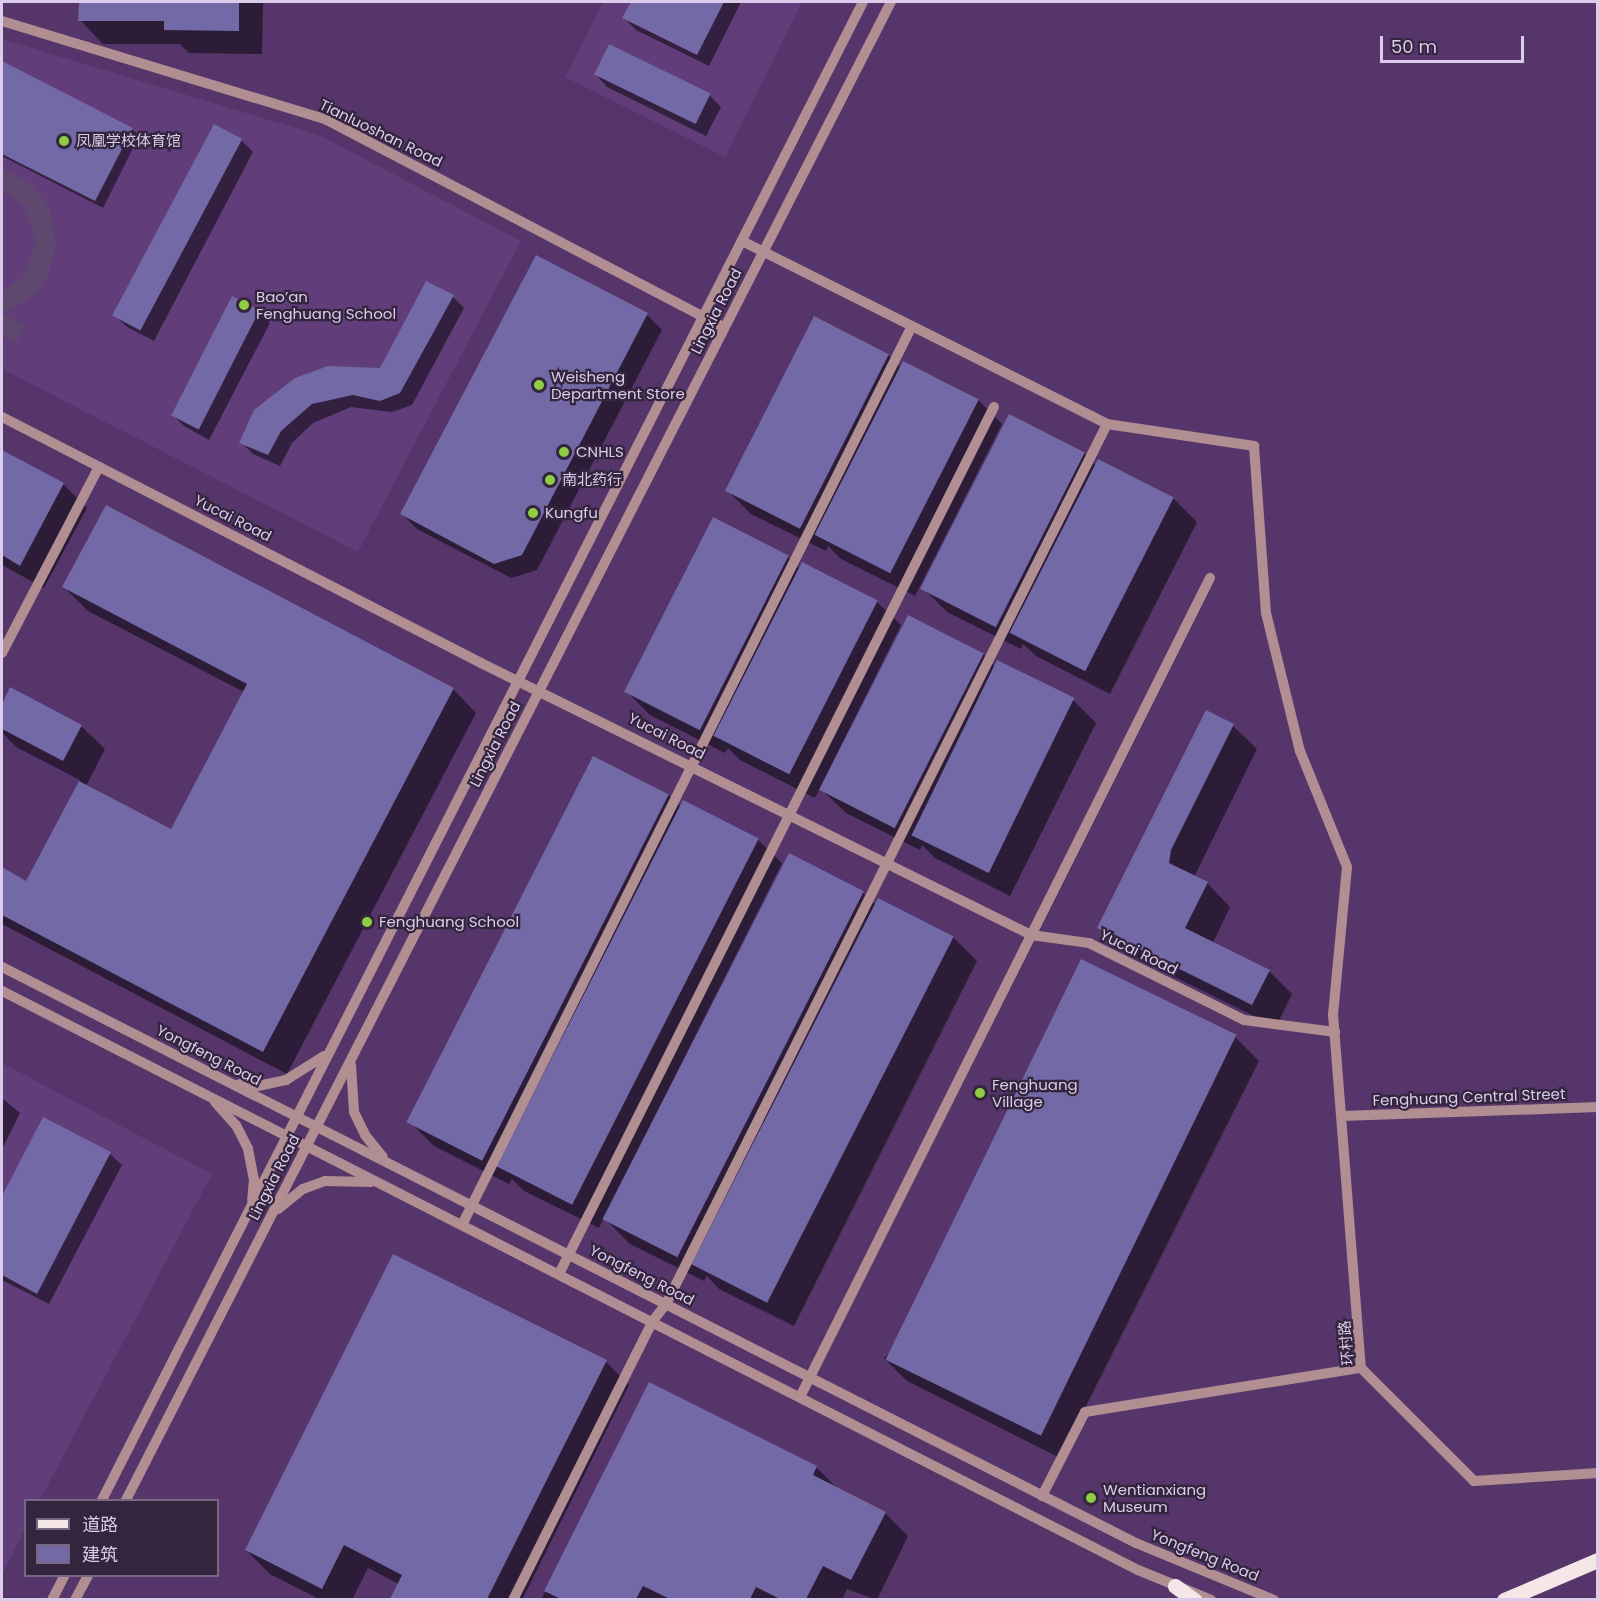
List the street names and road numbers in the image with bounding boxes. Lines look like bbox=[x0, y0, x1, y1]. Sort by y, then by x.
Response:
street label: Tianluoshan Road bbox=[317, 95, 445, 171]
street label: Lingxia Road bbox=[687, 265, 745, 357]
street label: Yucai Road bbox=[191, 491, 275, 545]
street label: Lingxia Road bbox=[466, 698, 524, 790]
street label: Yucai Road bbox=[625, 709, 709, 763]
street label: Yucai Road bbox=[1097, 925, 1181, 979]
street label: Yongfeng Road bbox=[154, 1021, 264, 1089]
street label: Fenghuang Central Street bbox=[1372, 1085, 1566, 1109]
street label: Lingxia Road bbox=[245, 1131, 303, 1223]
street label: Yongfeng Road bbox=[587, 1241, 697, 1309]
street label: 环村路 bbox=[1335, 1320, 1357, 1366]
street label: Yongfeng Road bbox=[1148, 1525, 1262, 1585]

